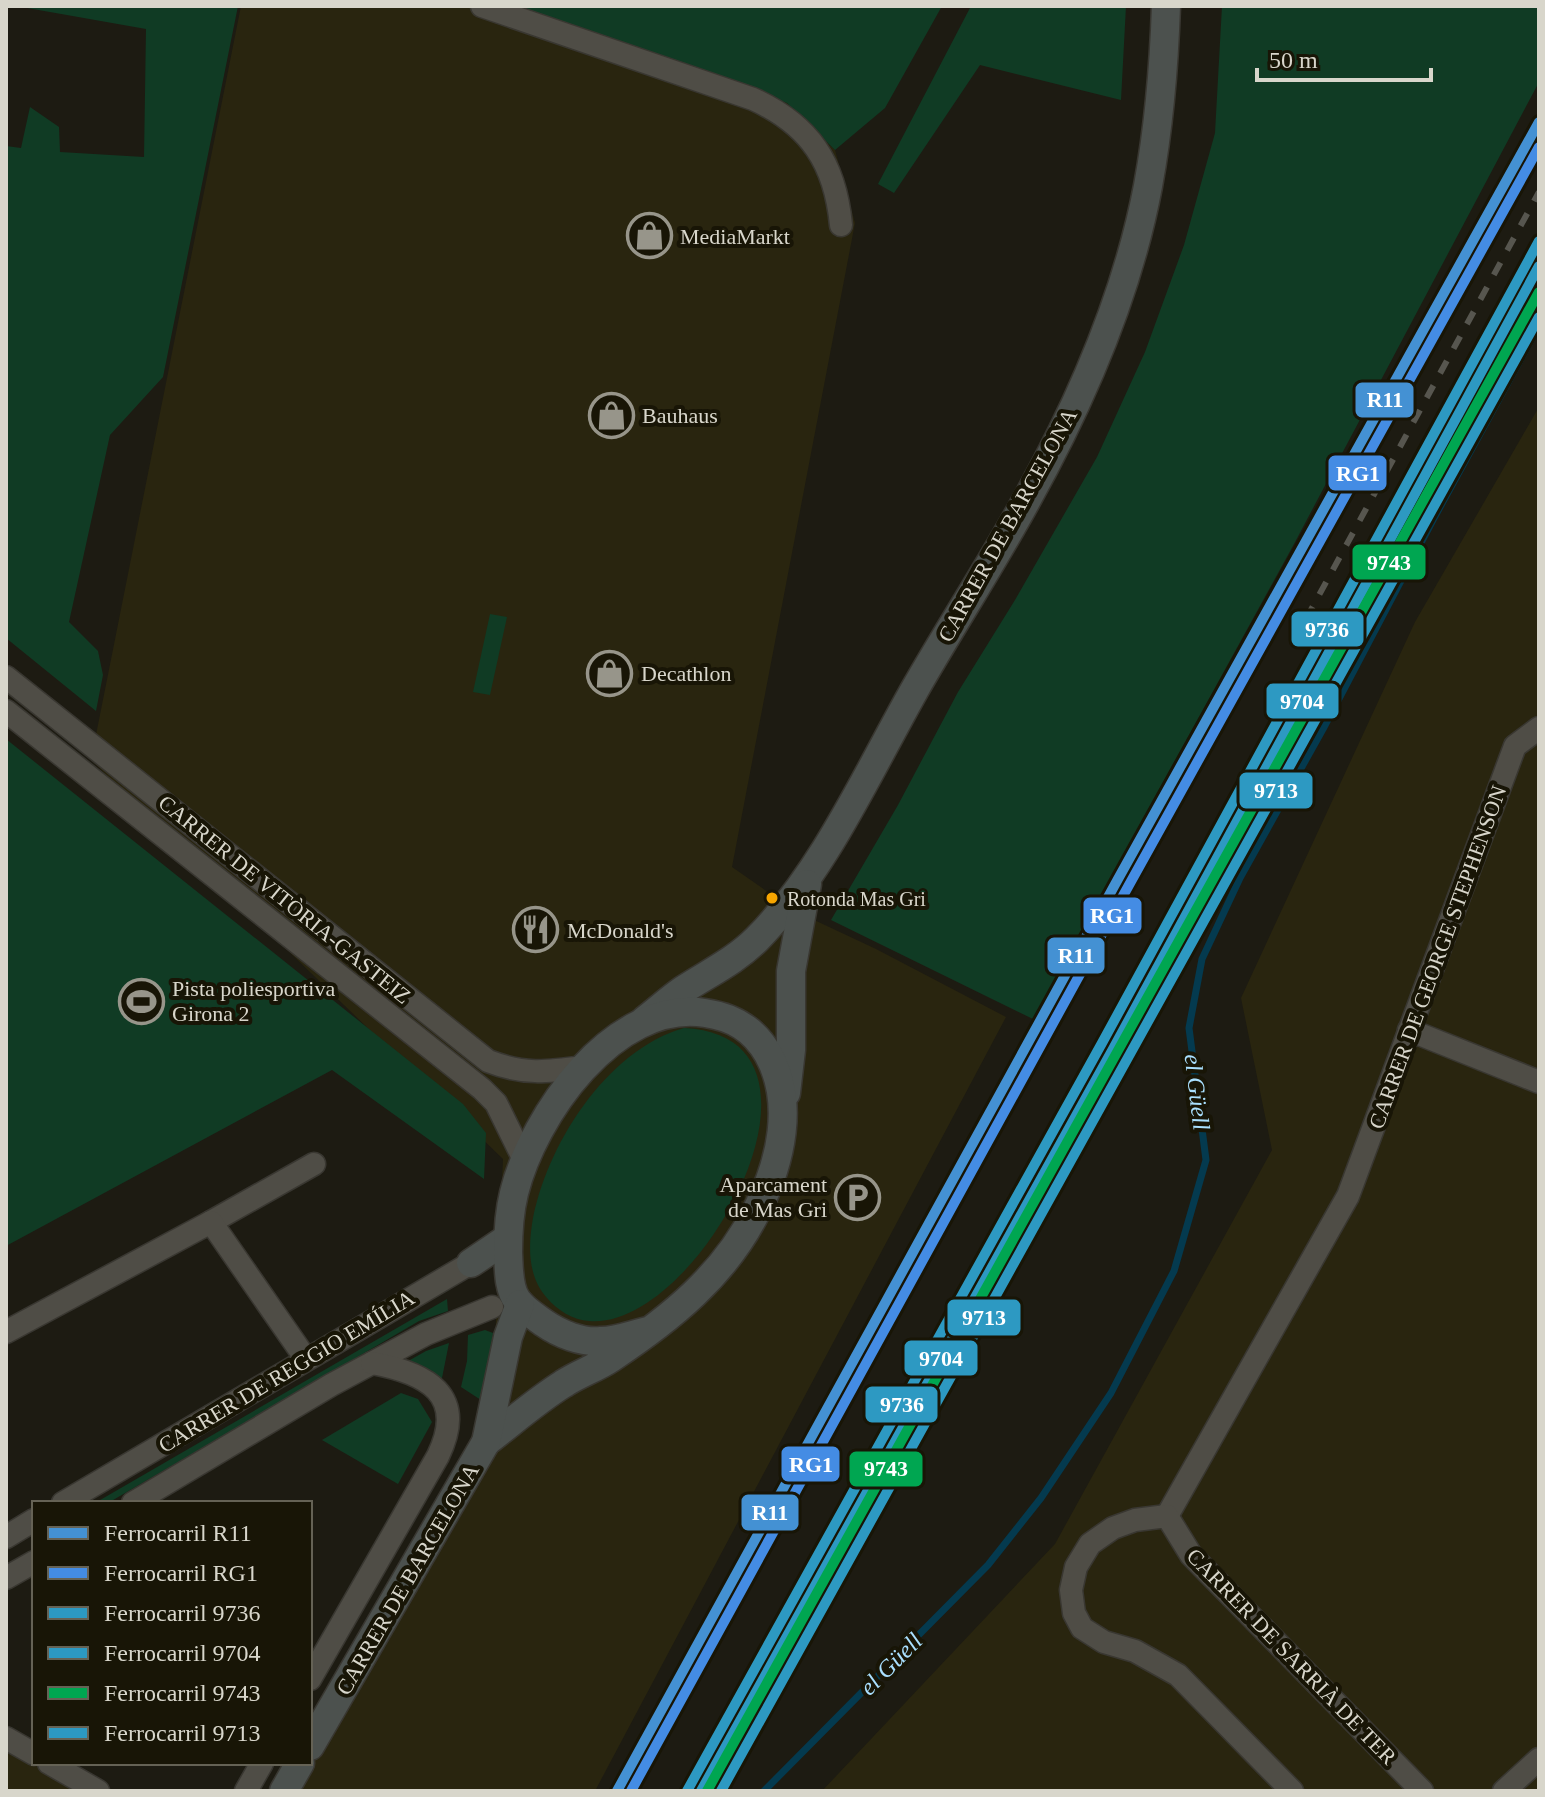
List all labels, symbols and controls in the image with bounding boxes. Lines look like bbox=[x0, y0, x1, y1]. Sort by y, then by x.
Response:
scale bar bbox=[1257, 32, 1431, 82]
text: 50 m bbox=[1269, 47, 1318, 73]
shop icon: MediaMarkt bbox=[625, 212, 673, 260]
place label: MediaMarkt bbox=[680, 224, 790, 249]
line badge: R11 bbox=[1354, 381, 1415, 419]
text: R11 bbox=[1367, 387, 1403, 412]
shop icon: Bauhaus bbox=[587, 391, 635, 439]
place label: Bauhaus bbox=[642, 403, 718, 428]
street label: CARRER DE BARCELONA bbox=[933, 404, 1082, 646]
line badge: RG1 bbox=[1327, 454, 1388, 492]
text: RG1 bbox=[1336, 461, 1380, 486]
line badge: 9743 bbox=[1351, 543, 1427, 581]
text: 9743 bbox=[1367, 550, 1411, 575]
line badge: 9736 bbox=[1290, 610, 1365, 648]
text: 9736 bbox=[1305, 617, 1349, 642]
shop icon: Decathlon bbox=[586, 649, 634, 697]
place label: Decathlon bbox=[641, 661, 731, 686]
line badge: 9704 bbox=[1265, 682, 1340, 720]
text: 9704 bbox=[1280, 689, 1324, 714]
line badge: 9713 bbox=[1238, 771, 1314, 810]
text: 9713 bbox=[1254, 778, 1298, 803]
street label: CARRER DE GEORGE STEPHENSON bbox=[1364, 782, 1511, 1132]
street label: CARRER DE VITÒRIA-GASTEIZ bbox=[154, 790, 416, 1009]
place label: Rotonda Mas Gri bbox=[787, 888, 926, 910]
marker: Rotonda Mas Gri bbox=[764, 890, 780, 906]
line badge: RG1 bbox=[1082, 896, 1143, 935]
text: RG1 bbox=[1090, 903, 1134, 928]
restaurant icon: McDonald's bbox=[512, 906, 560, 954]
place label: McDonald's bbox=[567, 918, 674, 943]
line badge: R11 bbox=[1046, 936, 1106, 975]
text: R11 bbox=[1058, 943, 1094, 968]
place label: Pista poliesportiva Girona 2 bbox=[172, 976, 335, 1026]
sports icon: Pista poliesportiva Girona 2 bbox=[117, 977, 165, 1025]
water label: el Güell bbox=[1179, 1052, 1215, 1132]
place label: Aparcament de Mas Gri bbox=[720, 1172, 827, 1222]
parking icon: Aparcament de Mas Gri bbox=[834, 1173, 882, 1221]
street label: CARRER DE REGGIO EMÍLIA bbox=[154, 1285, 419, 1458]
line badge: 9713 bbox=[946, 1298, 1022, 1337]
text: 9713 bbox=[962, 1305, 1006, 1330]
line badge: 9704 bbox=[903, 1339, 979, 1377]
text: 9704 bbox=[919, 1346, 963, 1371]
line badge: 9736 bbox=[864, 1385, 939, 1424]
text: 9736 bbox=[880, 1392, 924, 1417]
line badge: RG1 bbox=[780, 1445, 841, 1483]
line badge: 9743 bbox=[848, 1450, 924, 1488]
text: RG1 bbox=[789, 1452, 833, 1477]
text: 9743 bbox=[864, 1456, 908, 1481]
street label: CARRER DE BARCELONA bbox=[331, 1459, 484, 1699]
line badge: R11 bbox=[740, 1493, 800, 1532]
text: R11 bbox=[752, 1500, 788, 1525]
legend bbox=[32, 1501, 312, 1765]
text: Ferrocarril R11 bbox=[104, 1520, 252, 1546]
street label: CARRER DE SARRIÀ DE TER bbox=[1182, 1543, 1402, 1770]
text: Ferrocarril RG1 bbox=[104, 1560, 258, 1586]
text: Ferrocarril 9736 bbox=[104, 1600, 261, 1626]
water label: el Güell bbox=[855, 1627, 928, 1700]
text: Ferrocarril 9704 bbox=[104, 1640, 261, 1666]
text: Ferrocarril 9743 bbox=[104, 1680, 261, 1706]
text: Ferrocarril 9713 bbox=[104, 1720, 261, 1746]

